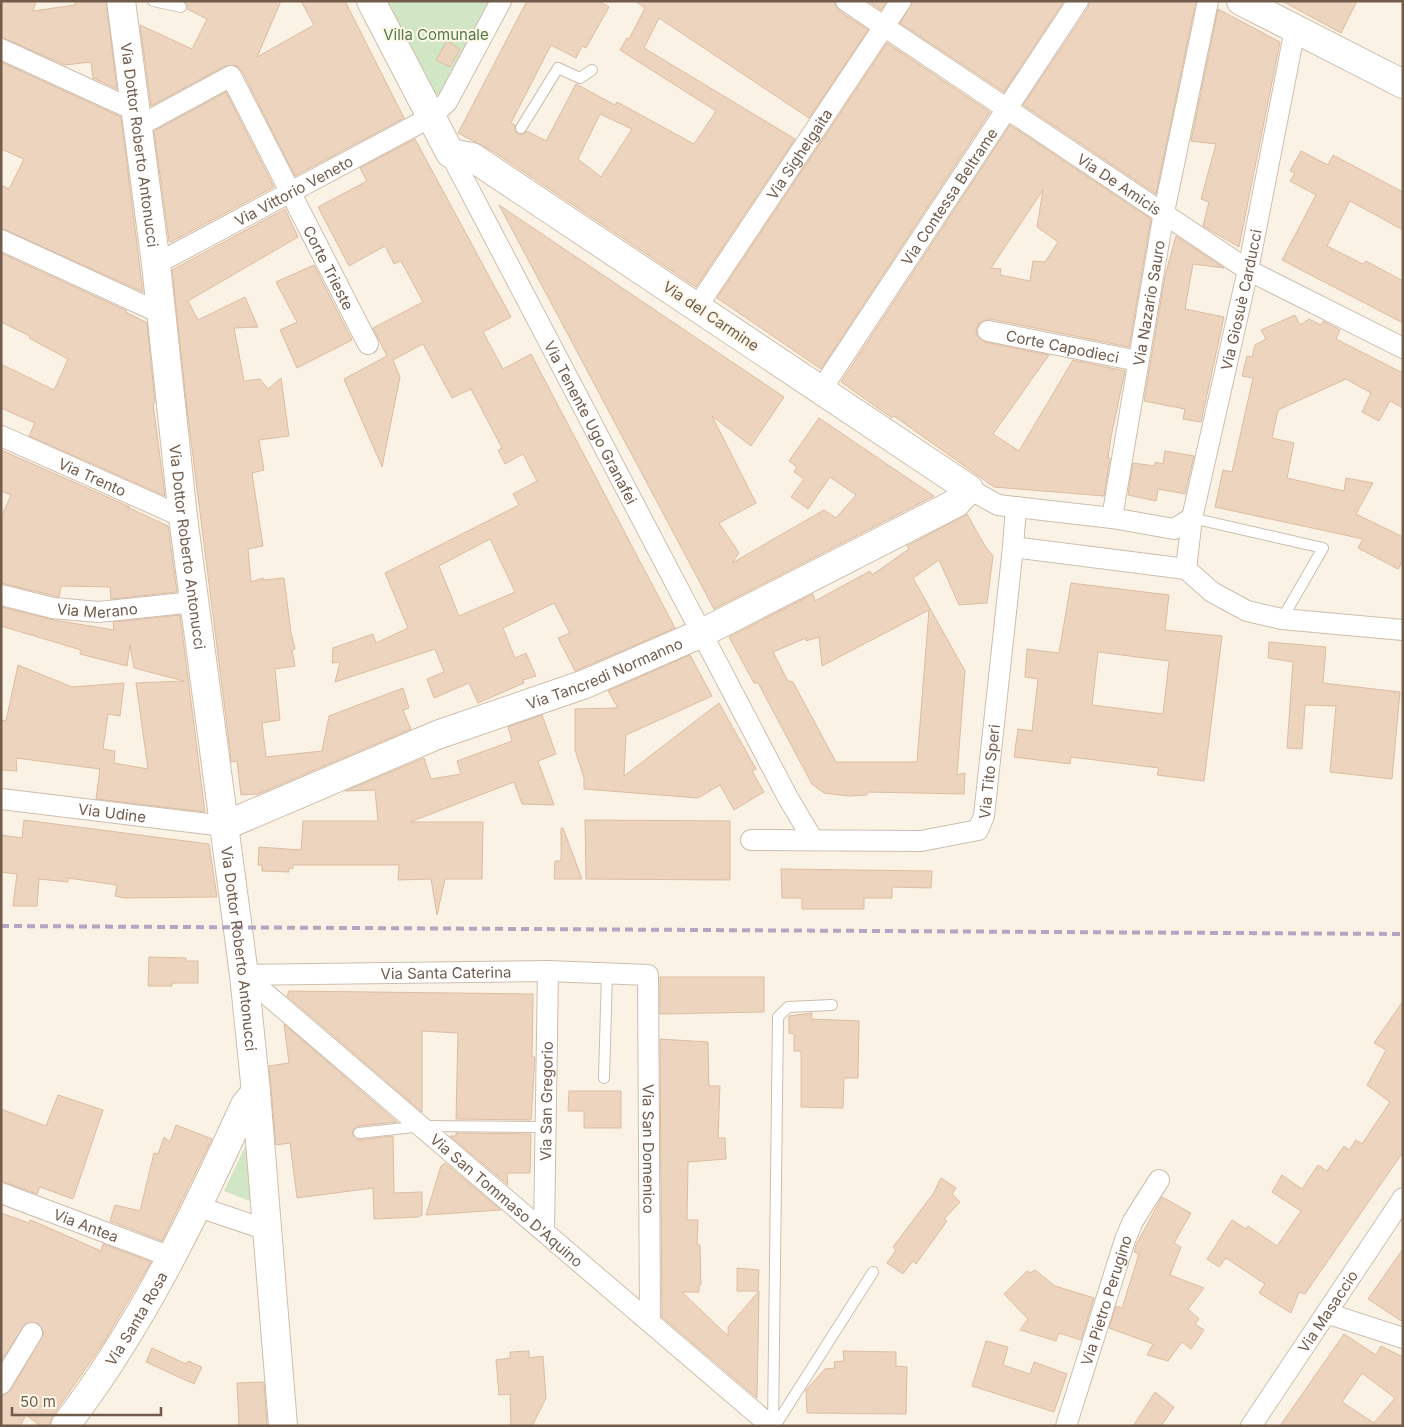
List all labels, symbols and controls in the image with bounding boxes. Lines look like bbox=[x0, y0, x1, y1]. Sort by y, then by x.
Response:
park label: Villa Comunale bbox=[383, 25, 489, 44]
street label: Via Dottor Roberto Antonucci bbox=[117, 41, 163, 248]
street label: Via Sighelgaita bbox=[762, 105, 836, 203]
street label: Via Contessa Beltrame bbox=[897, 124, 1001, 269]
street label: Via De Amicis bbox=[1074, 149, 1165, 219]
street label: Via Vittorio Veneto bbox=[231, 151, 356, 230]
street label: Corte Trieste bbox=[299, 222, 358, 313]
street label: Via Giosuè Carducci bbox=[1216, 228, 1265, 372]
street label: Via Nazario Sauro bbox=[1128, 239, 1169, 367]
street label: Via del Carmine bbox=[659, 277, 763, 355]
street label: Corte Capodieci bbox=[1004, 325, 1121, 366]
street label: Via Tenente Ugo Granafei bbox=[540, 337, 642, 507]
street label: Via Dottor Roberto Antonucci bbox=[166, 443, 210, 651]
street label: Via Trento bbox=[55, 453, 129, 500]
street label: Via Merano bbox=[56, 599, 138, 622]
street label: Via Tancredi Normanno bbox=[524, 633, 685, 713]
street label: Via Tito Speri bbox=[974, 723, 1003, 820]
street label: Via Udine bbox=[77, 799, 147, 826]
street label: Via Dottor Roberto Antonucci bbox=[217, 845, 261, 1052]
street label: Via Santa Caterina bbox=[380, 962, 512, 983]
street label: Via San Gregorio bbox=[536, 1041, 556, 1161]
street label: Via San Domenico bbox=[639, 1084, 659, 1214]
street label: Via San Tommaso D'Aquino bbox=[427, 1129, 587, 1271]
street label: Via Antea bbox=[51, 1204, 121, 1246]
street label: Via Pietro Perugino bbox=[1076, 1232, 1136, 1368]
street label: Via Masaccio bbox=[1293, 1266, 1362, 1356]
street label: Via Santa Rosa bbox=[101, 1268, 171, 1369]
scale bar bbox=[12, 1384, 161, 1416]
text: 50 m bbox=[20, 1392, 56, 1411]

